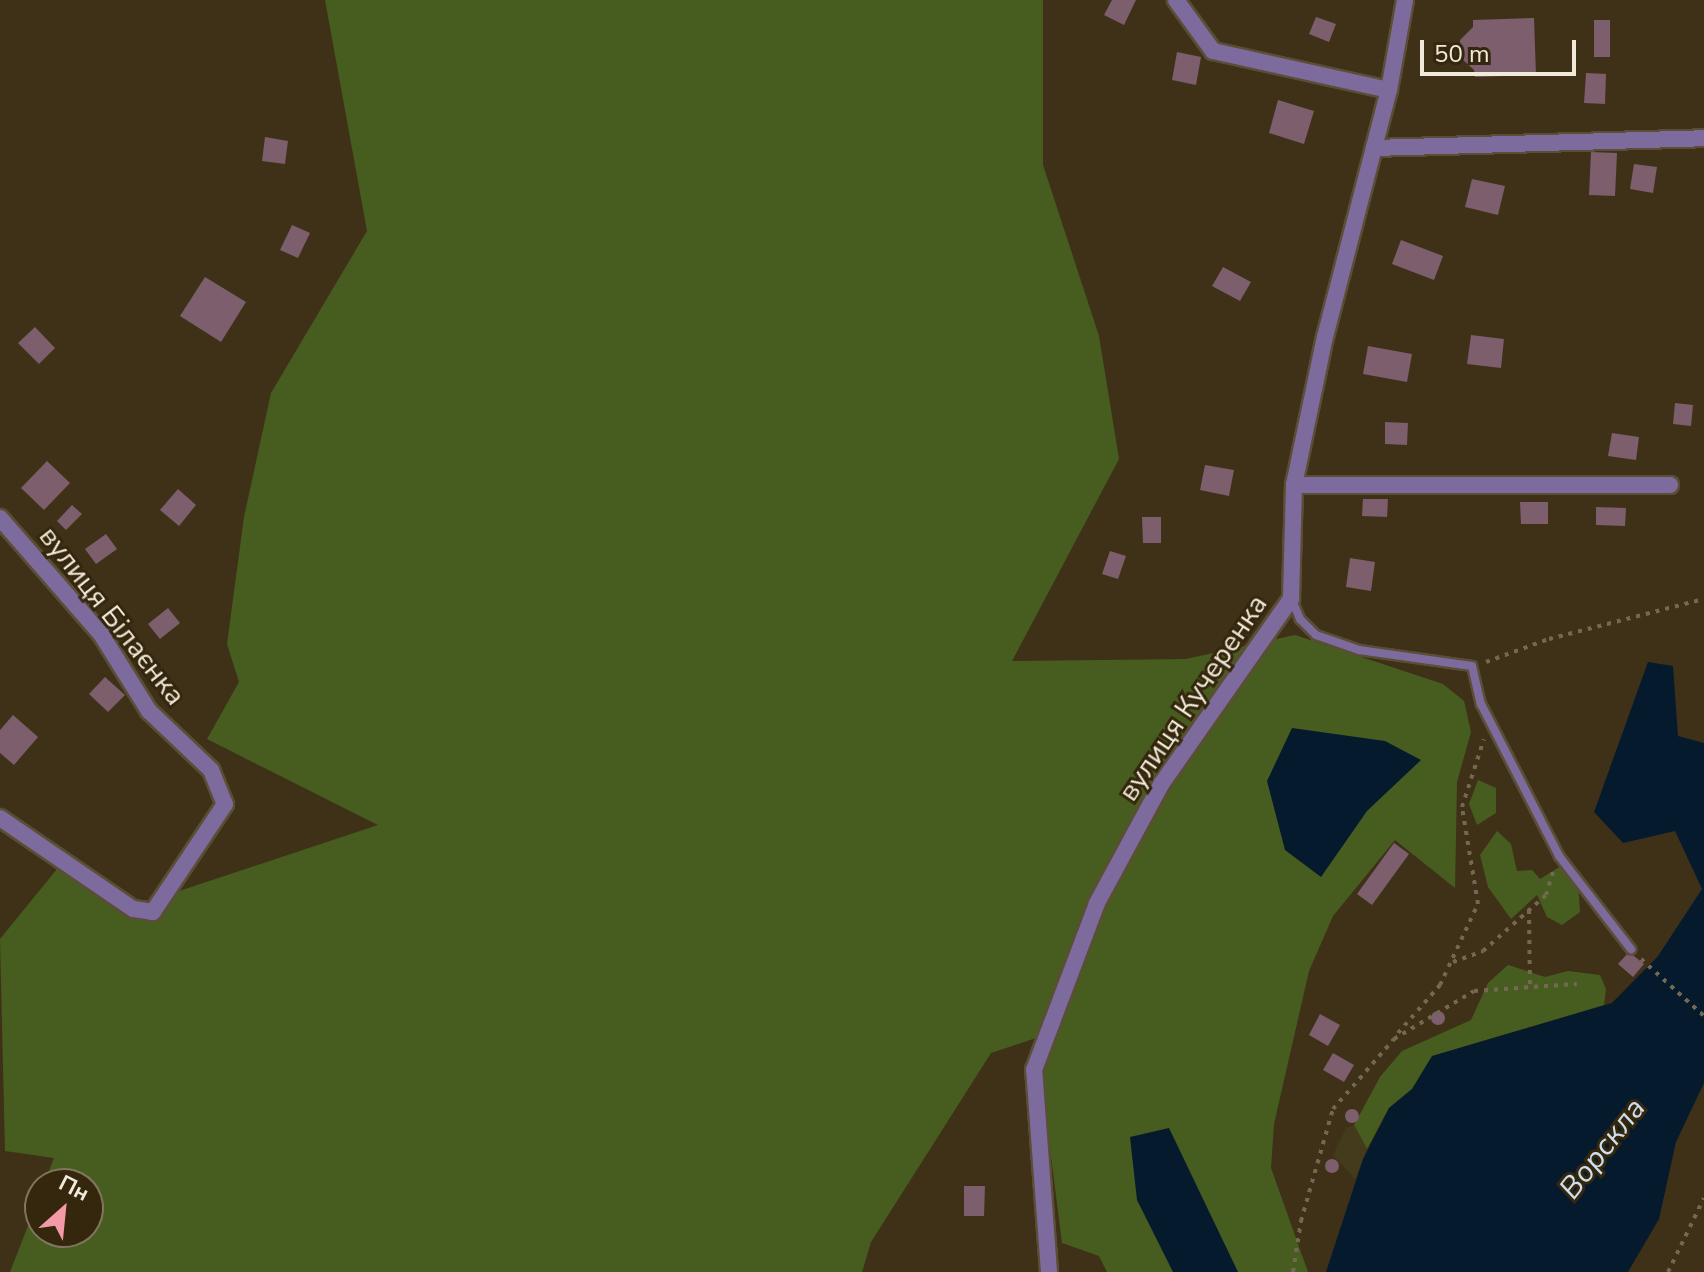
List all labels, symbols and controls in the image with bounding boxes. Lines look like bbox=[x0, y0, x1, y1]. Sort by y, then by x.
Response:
scale bar bbox=[1424, 24, 1580, 74]
text: 50 m bbox=[1434, 38, 1490, 70]
street label: вулиця Білаєнка bbox=[32, 520, 192, 712]
street label: вулиця Кучеренка bbox=[1112, 589, 1274, 807]
water label: Ворскла bbox=[1552, 1091, 1654, 1207]
north arrow bbox=[24, 1168, 104, 1248]
text: Пн bbox=[54, 1168, 94, 1209]

